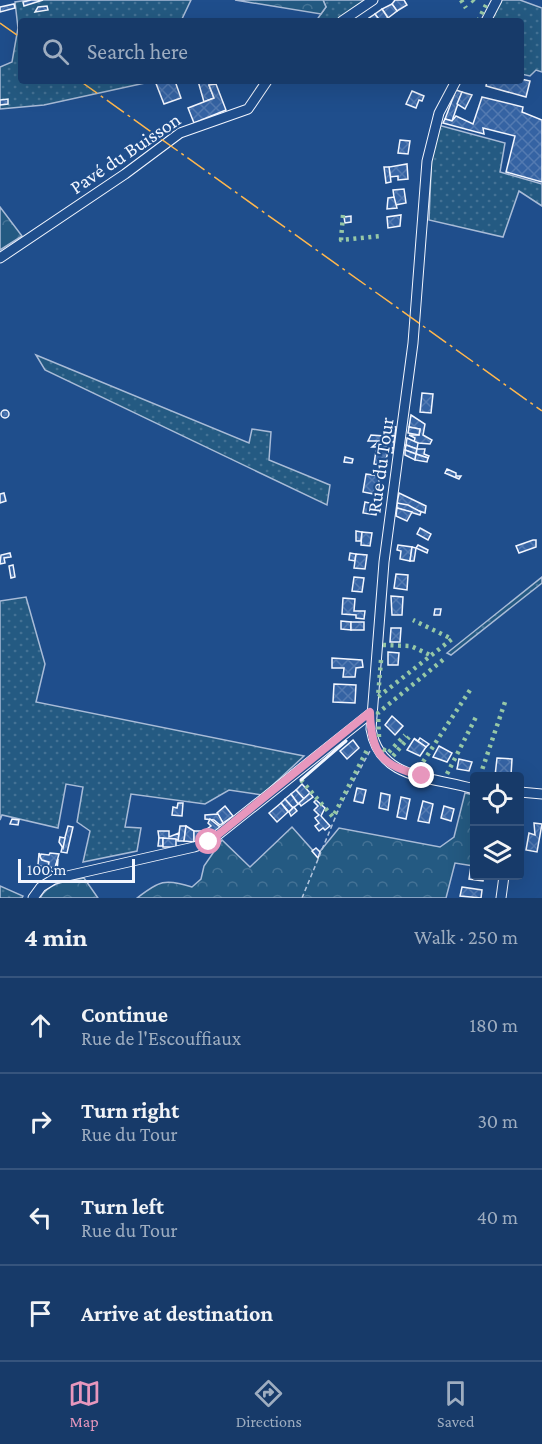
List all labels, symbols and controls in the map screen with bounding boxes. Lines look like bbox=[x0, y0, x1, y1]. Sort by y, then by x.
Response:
search box bbox=[18, 18, 524, 84]
icon: search bbox=[39, 35, 72, 68]
text: Search here bbox=[87, 39, 188, 64]
street label: Pavé du Buisson bbox=[66, 108, 185, 198]
street label: Rue du Tour bbox=[362, 416, 398, 514]
route end bbox=[408, 762, 434, 788]
map controls bbox=[470, 772, 524, 880]
button: locate bbox=[470, 772, 524, 826]
button: layers bbox=[470, 826, 524, 880]
route start bbox=[195, 828, 221, 854]
scale bar bbox=[18, 856, 135, 884]
text: 100 m bbox=[27, 861, 66, 878]
text: 4 min bbox=[24, 923, 88, 952]
text: Walk · 250 m bbox=[414, 926, 518, 948]
text: Continue bbox=[81, 1002, 168, 1027]
icon: ahead bbox=[24, 1009, 57, 1042]
text: 180 m bbox=[469, 1014, 518, 1036]
text: Rue de l'Escouffiaux bbox=[81, 1027, 241, 1049]
text: Turn right bbox=[81, 1098, 179, 1123]
icon: right bbox=[24, 1105, 57, 1138]
text: 30 m bbox=[477, 1110, 518, 1132]
text: Rue du Tour bbox=[81, 1123, 178, 1145]
text: Turn left bbox=[81, 1194, 164, 1219]
icon: left bbox=[24, 1201, 57, 1234]
text: 40 m bbox=[477, 1206, 518, 1228]
text: Rue du Tour bbox=[81, 1219, 178, 1241]
icon: arrive bbox=[24, 1297, 57, 1330]
text: Arrive at destination bbox=[81, 1301, 273, 1326]
tab: Map bbox=[68, 1377, 101, 1430]
tab: Directions bbox=[236, 1377, 302, 1430]
tab: Saved bbox=[437, 1377, 474, 1430]

